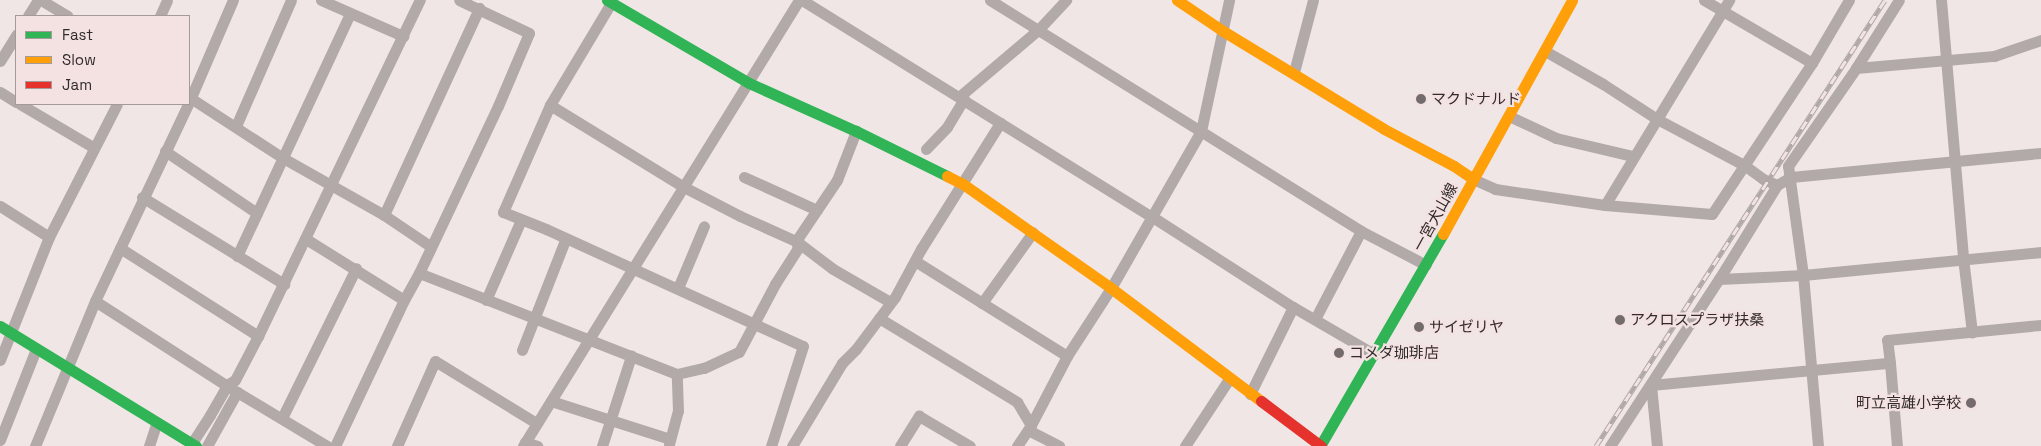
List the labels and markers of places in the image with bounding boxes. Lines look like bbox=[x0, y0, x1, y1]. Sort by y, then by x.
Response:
place label: マクドナルド bbox=[1431, 90, 1521, 108]
marker: マクドナルド bbox=[1415, 93, 1427, 105]
place label: アクロスプラザ扶桑 bbox=[1630, 311, 1765, 329]
marker: アクロスプラザ扶桑 bbox=[1614, 314, 1626, 326]
place label: サイゼリヤ bbox=[1429, 318, 1504, 336]
marker: サイゼリヤ bbox=[1413, 321, 1425, 333]
place label: コメダ珈琲店 bbox=[1349, 344, 1439, 362]
marker: コメダ珈琲店 bbox=[1333, 347, 1345, 359]
place label: 町立高雄小学校 bbox=[1856, 394, 1961, 412]
marker: 町立高雄小学校 bbox=[1965, 397, 1977, 409]

